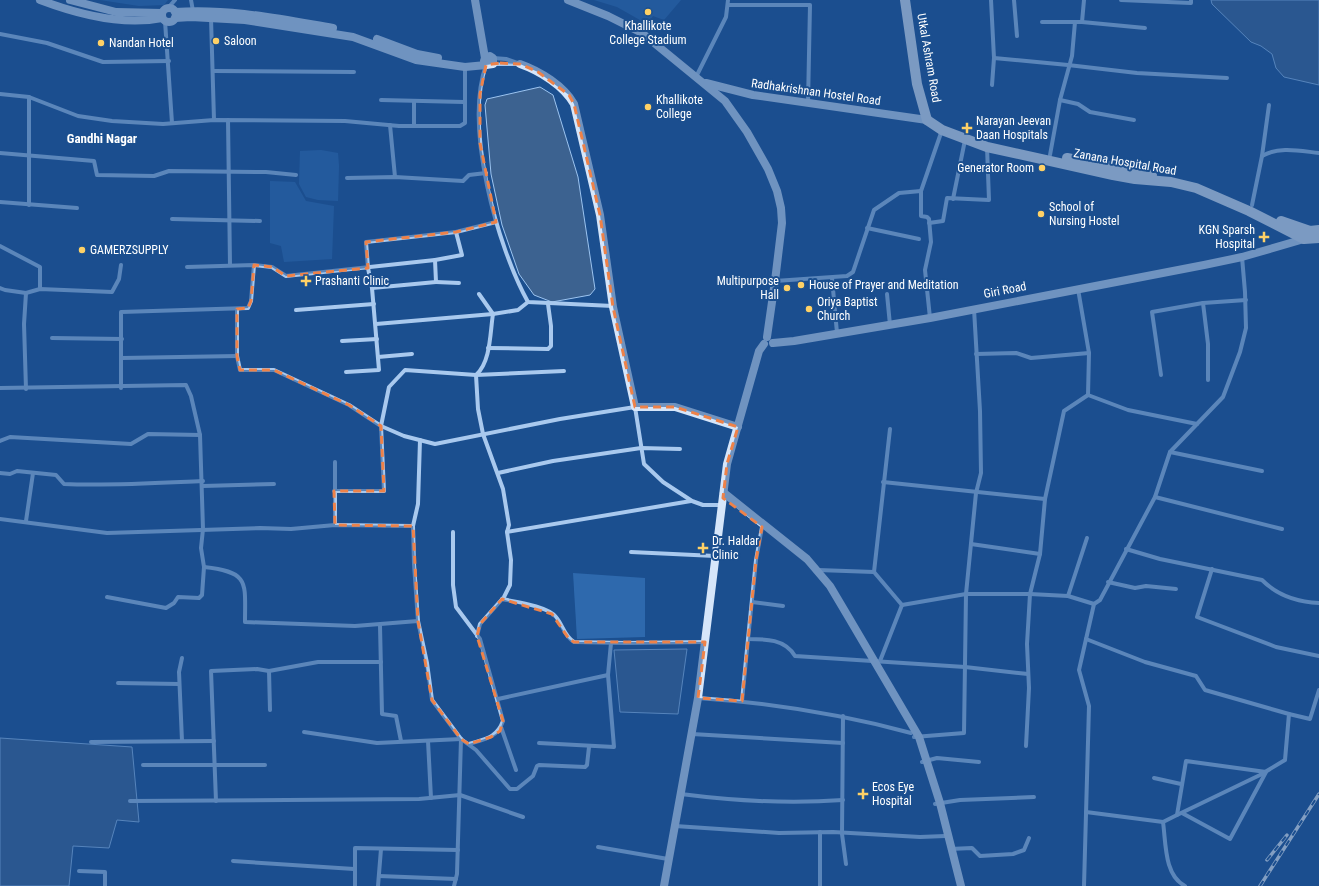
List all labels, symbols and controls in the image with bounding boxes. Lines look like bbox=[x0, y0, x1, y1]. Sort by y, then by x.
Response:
marker: Khallikote College Stadium bbox=[643, 7, 653, 17]
street label: Utkal Ashram Road bbox=[914, 12, 944, 104]
place label: Khallikote College Stadium bbox=[609, 19, 687, 47]
place label: Saloon bbox=[224, 34, 257, 48]
place label: Nandan Hotel bbox=[109, 36, 174, 50]
marker: Saloon bbox=[211, 36, 221, 46]
marker: Nandan Hotel bbox=[96, 38, 106, 48]
street label: Radhakrishnan Hostel Road bbox=[750, 76, 882, 108]
place label: Khallikote College bbox=[656, 93, 703, 121]
marker: Khallikote College bbox=[643, 102, 653, 112]
place label: Narayan Jeevan Daan Hospitals bbox=[976, 114, 1051, 142]
marker: Narayan Jeevan Daan Hospitals bbox=[961, 122, 973, 134]
district label: Gandhi Nagar bbox=[67, 131, 138, 146]
street label: Zanana Hospital Road bbox=[1072, 146, 1178, 178]
place label: Generator Room bbox=[957, 161, 1034, 175]
marker: Generator Room bbox=[1037, 163, 1047, 173]
place label: School of Nursing Hostel bbox=[1049, 200, 1119, 228]
marker: School of Nursing Hostel bbox=[1036, 209, 1046, 219]
place label: KGN Sparsh Hospital bbox=[1199, 223, 1255, 251]
marker: KGN Sparsh Hospital bbox=[1258, 231, 1270, 243]
place label: GAMERZSUPPLY bbox=[90, 243, 169, 257]
marker: GAMERZSUPPLY bbox=[77, 245, 87, 255]
place label: Prashanti Clinic bbox=[315, 274, 390, 288]
place label: Multipurpose Hall bbox=[717, 274, 779, 302]
marker: Prashanti Clinic bbox=[300, 275, 312, 287]
place label: House of Prayer and Meditation bbox=[809, 278, 959, 292]
street label: Giri Road bbox=[983, 279, 1028, 301]
marker: House of Prayer and Meditation bbox=[796, 280, 806, 290]
marker: Multipurpose Hall bbox=[782, 283, 792, 293]
place label: Oriya Baptist Church bbox=[817, 295, 878, 323]
marker: Oriya Baptist Church bbox=[804, 304, 814, 314]
place label: Dr. Haldar Clinic bbox=[712, 534, 759, 562]
marker: Dr. Haldar Clinic bbox=[697, 542, 709, 554]
place label: Ecos Eye Hospital bbox=[872, 780, 914, 808]
marker: Ecos Eye Hospital bbox=[857, 788, 869, 800]

